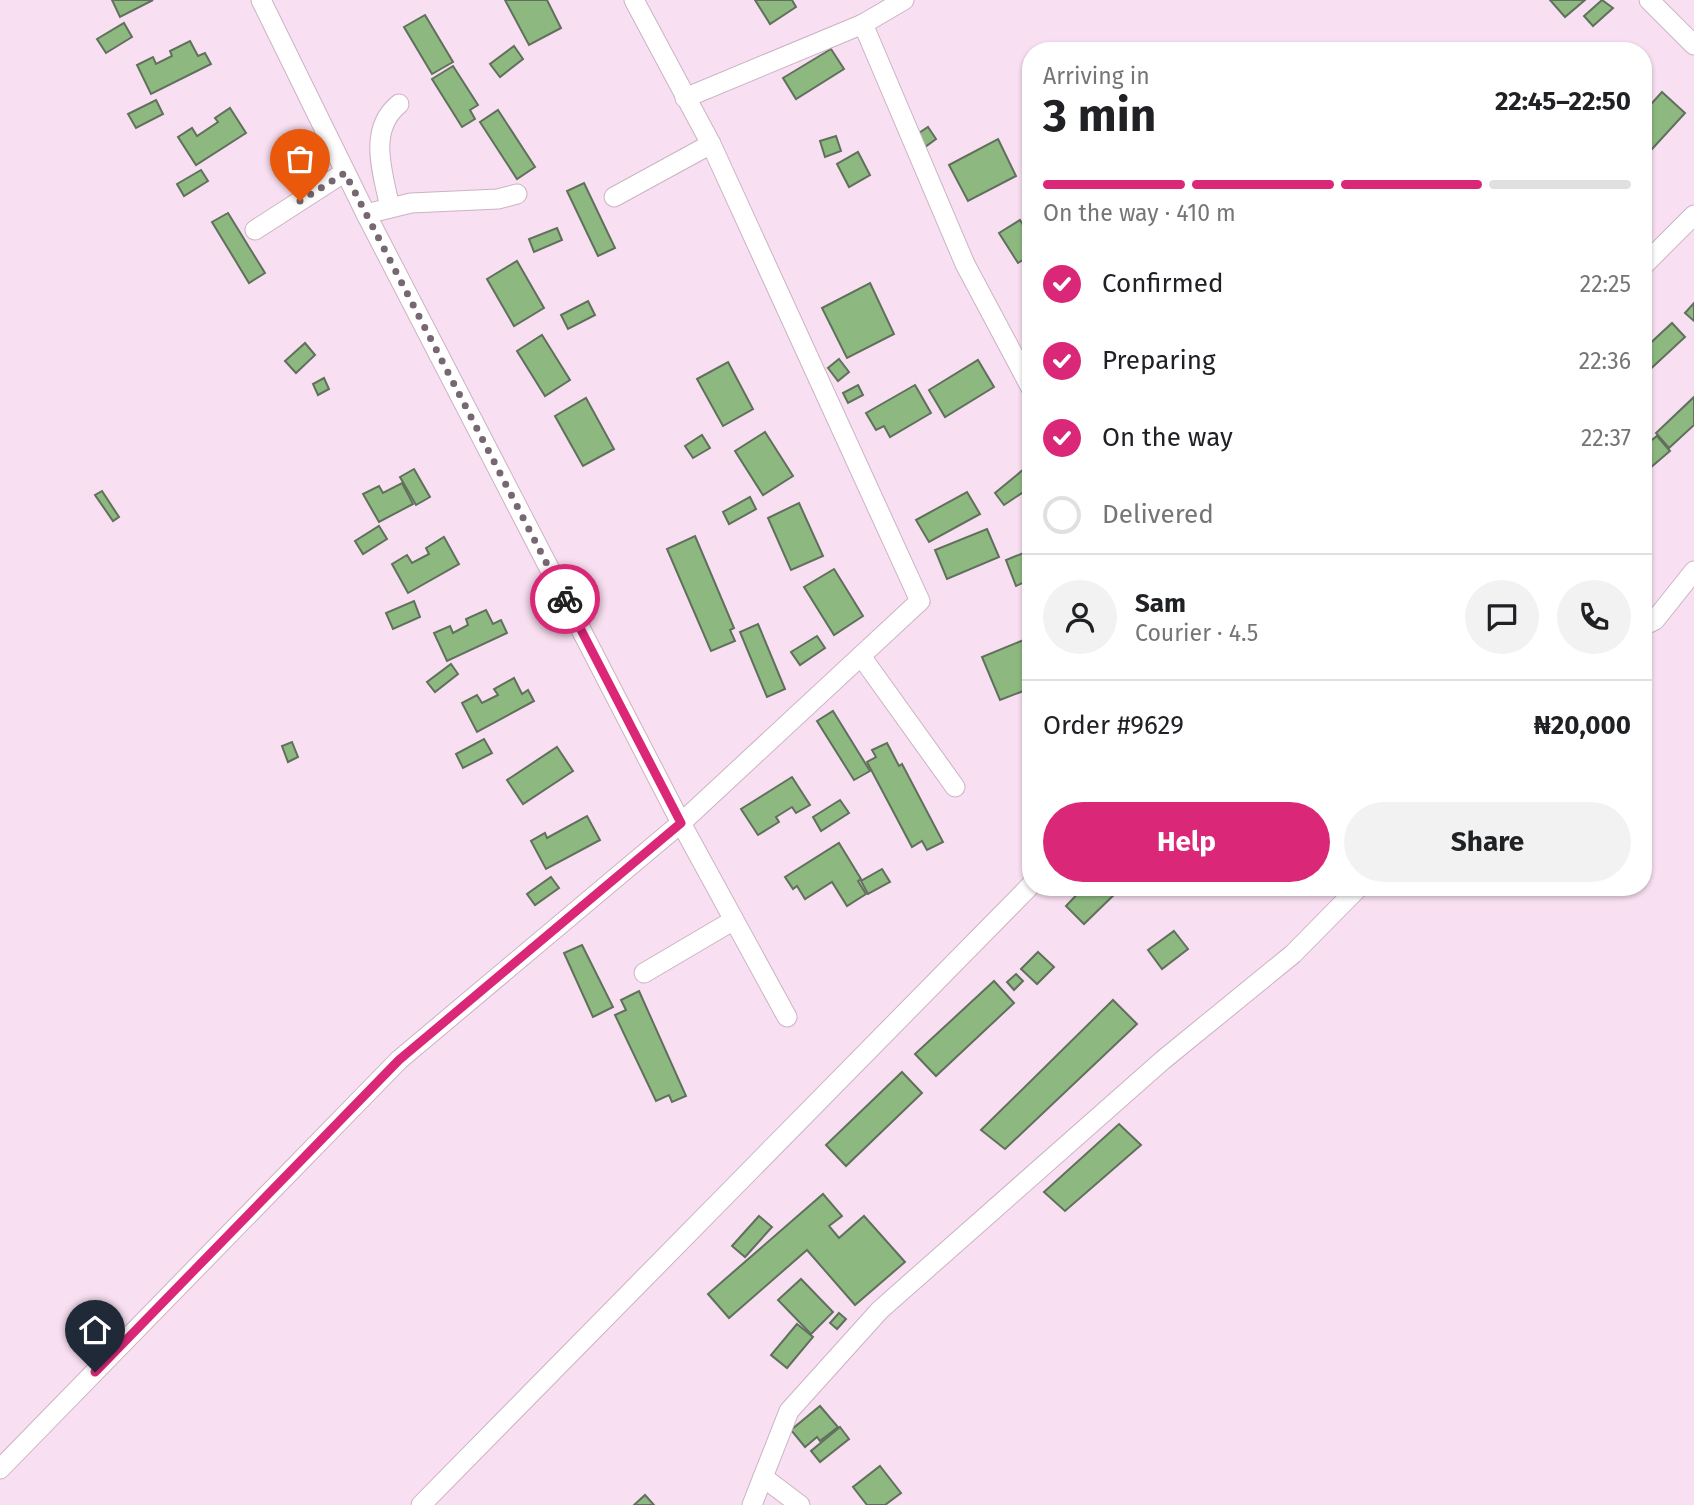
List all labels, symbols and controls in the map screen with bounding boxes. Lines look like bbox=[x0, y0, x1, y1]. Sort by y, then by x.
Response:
text: Arriving in bbox=[1043, 62, 1150, 90]
text: 22:45–22:50 bbox=[1495, 86, 1631, 117]
text: 3 min bbox=[1043, 88, 1156, 143]
pin bbox=[270, 129, 330, 201]
icon: bag bbox=[281, 140, 319, 178]
text: On the way · 410 m bbox=[1043, 199, 1236, 227]
icon: check bbox=[1043, 265, 1081, 303]
text: Confirmed bbox=[1102, 268, 1223, 299]
text: 22:25 bbox=[1580, 270, 1631, 298]
icon: check bbox=[1043, 342, 1081, 380]
text: Preparing bbox=[1102, 345, 1215, 376]
text: 22:36 bbox=[1579, 347, 1631, 375]
icon: check bbox=[1043, 419, 1081, 457]
text: On the way bbox=[1102, 422, 1233, 453]
text: 22:37 bbox=[1581, 424, 1631, 452]
text: Delivered bbox=[1102, 499, 1214, 530]
courier bbox=[530, 564, 600, 634]
icon: bike bbox=[546, 580, 584, 618]
button: person bbox=[1043, 580, 1117, 654]
button: chat bbox=[1465, 580, 1539, 654]
button: phone bbox=[1557, 580, 1631, 654]
text: Sam bbox=[1135, 588, 1186, 619]
text: Courier · 4.5 bbox=[1135, 619, 1258, 647]
text: Order #9629 bbox=[1043, 710, 1184, 741]
text: ₦20,000 bbox=[1534, 710, 1631, 741]
button: Help bbox=[1043, 802, 1330, 882]
button: Share bbox=[1344, 802, 1631, 882]
pin bbox=[65, 1300, 125, 1372]
icon: home bbox=[76, 1311, 114, 1349]

